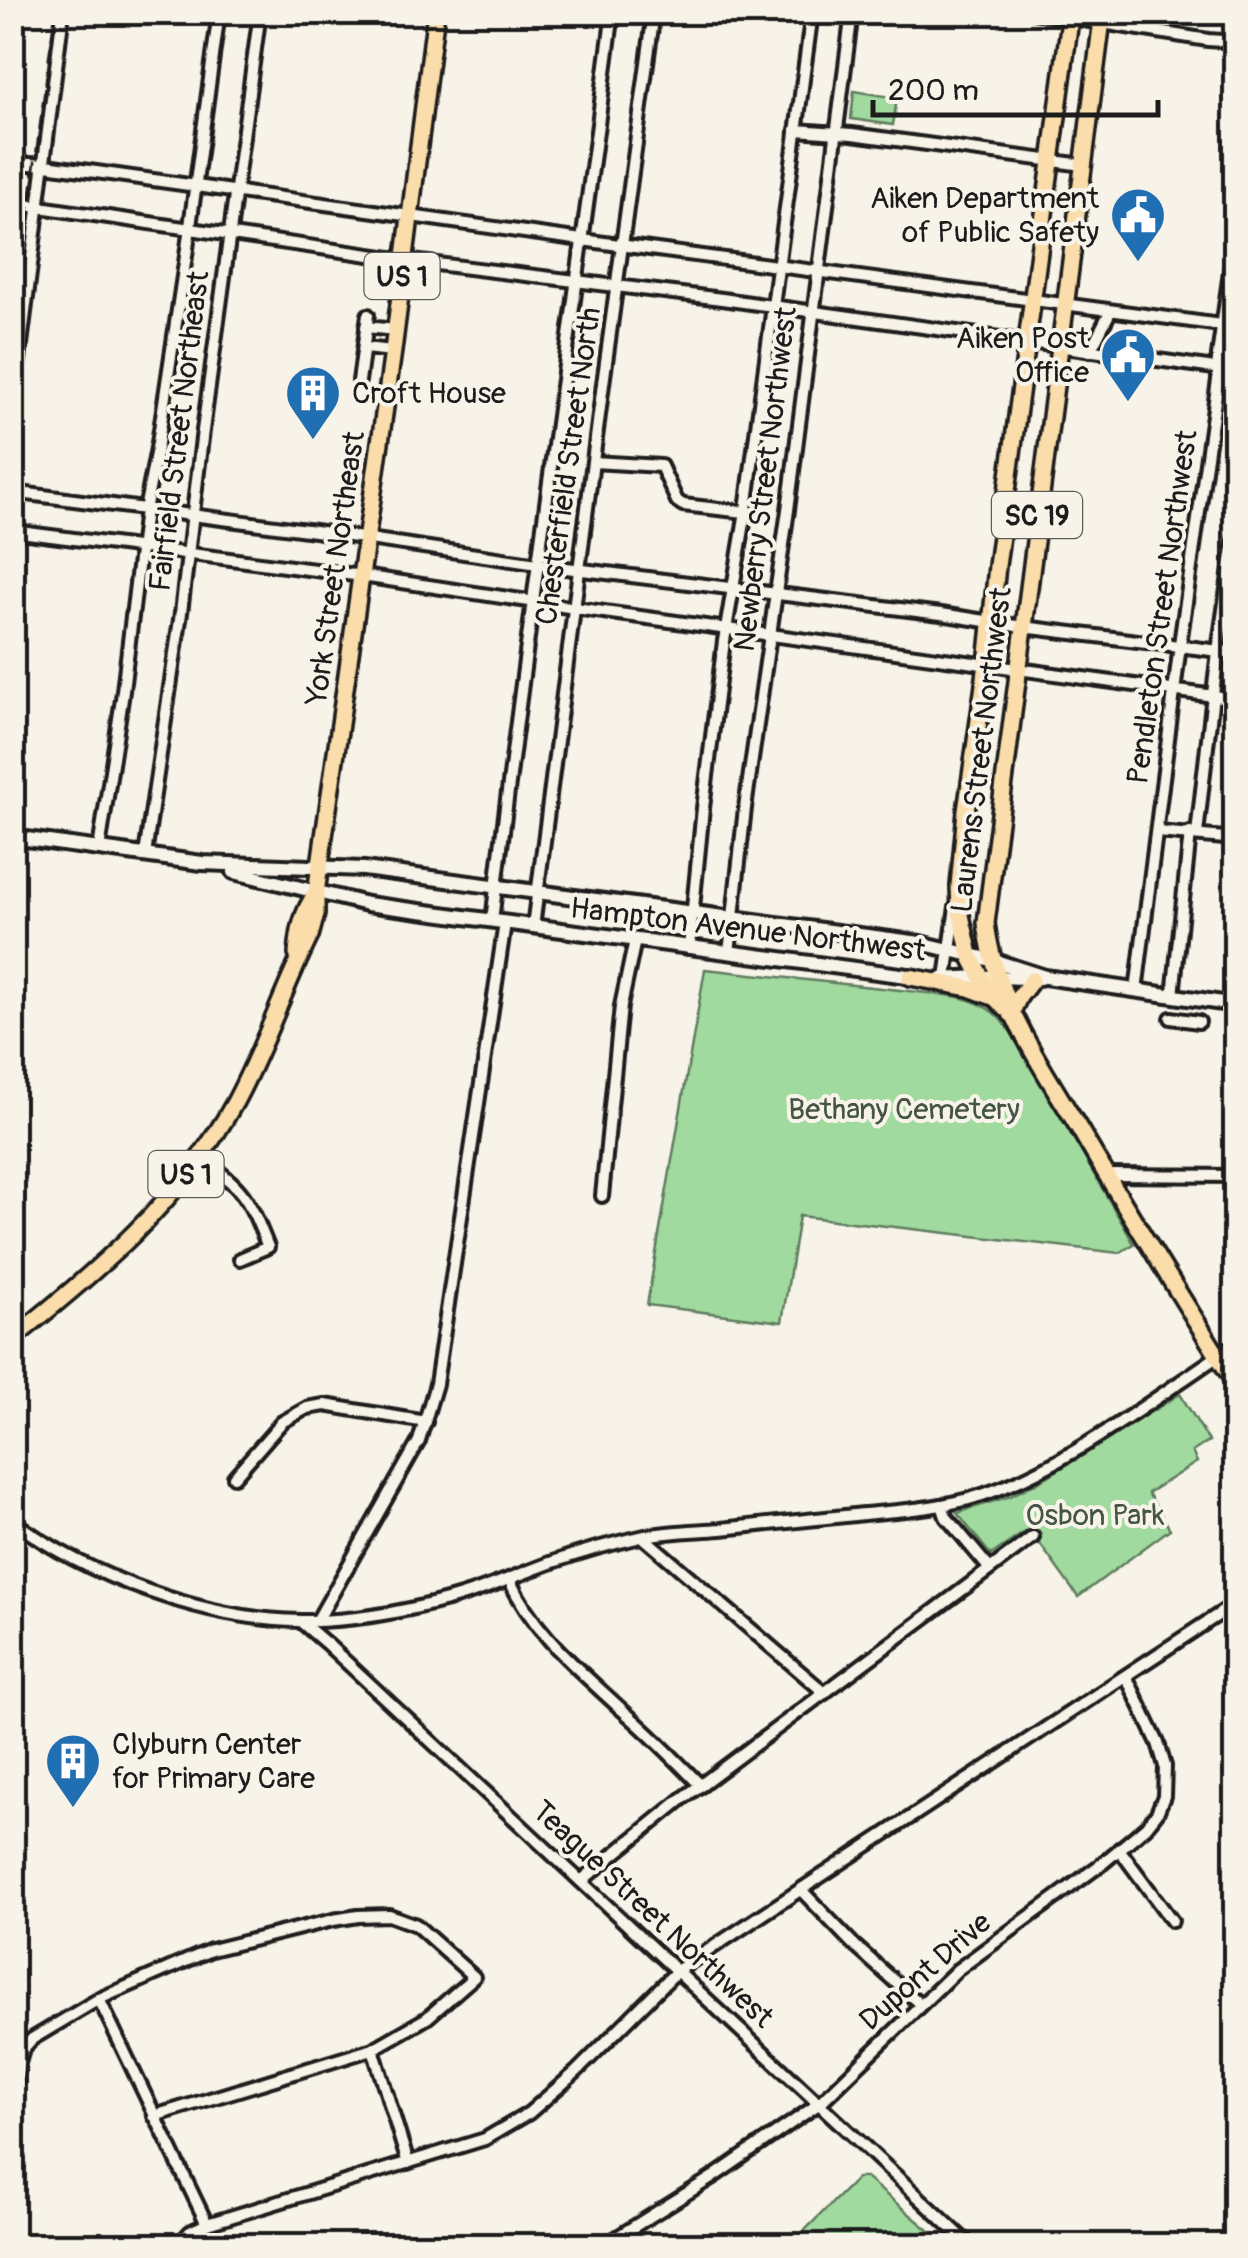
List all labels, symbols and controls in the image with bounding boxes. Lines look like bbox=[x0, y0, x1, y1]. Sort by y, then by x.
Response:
scale bar bbox=[873, 55, 1158, 117]
text: 200 m bbox=[888, 72, 979, 109]
place label: Aiken Department of Public Safety bbox=[870, 180, 1100, 251]
public building icon: Aiken Department of Public Safety bbox=[1108, 185, 1168, 264]
road number: US 1 bbox=[364, 253, 440, 299]
street label: Fairfield Street Northeast bbox=[141, 268, 218, 593]
street label: Newberry Street Northwest bbox=[726, 304, 805, 654]
street label: Chesterfield Street North bbox=[528, 305, 609, 627]
place label: Aiken Post Office bbox=[956, 320, 1090, 391]
public building icon: Aiken Post Office bbox=[1098, 325, 1158, 404]
building icon: Croft House bbox=[283, 363, 343, 442]
place label: Croft House bbox=[352, 375, 506, 412]
street label: Pendleton Street Northwest bbox=[1119, 427, 1206, 787]
street label: York Street Northeast bbox=[298, 428, 373, 708]
road number: SC 19 bbox=[992, 492, 1082, 538]
street label: Laurens Street Northwest bbox=[943, 584, 1020, 915]
street label: Hampton Avenue Northwest bbox=[568, 889, 929, 970]
park label: Bethany Cemetery bbox=[788, 1091, 1020, 1128]
road number: US 1 bbox=[148, 1151, 224, 1197]
park label: Osbon Park bbox=[1025, 1497, 1165, 1534]
place label: Clyburn Center for Primary Care bbox=[112, 1726, 315, 1797]
building icon: Clyburn Center for Primary Care bbox=[43, 1731, 103, 1810]
street label: Teague Street Northwest bbox=[524, 1793, 782, 2037]
street label: Dupont Drive bbox=[852, 1904, 999, 2039]

